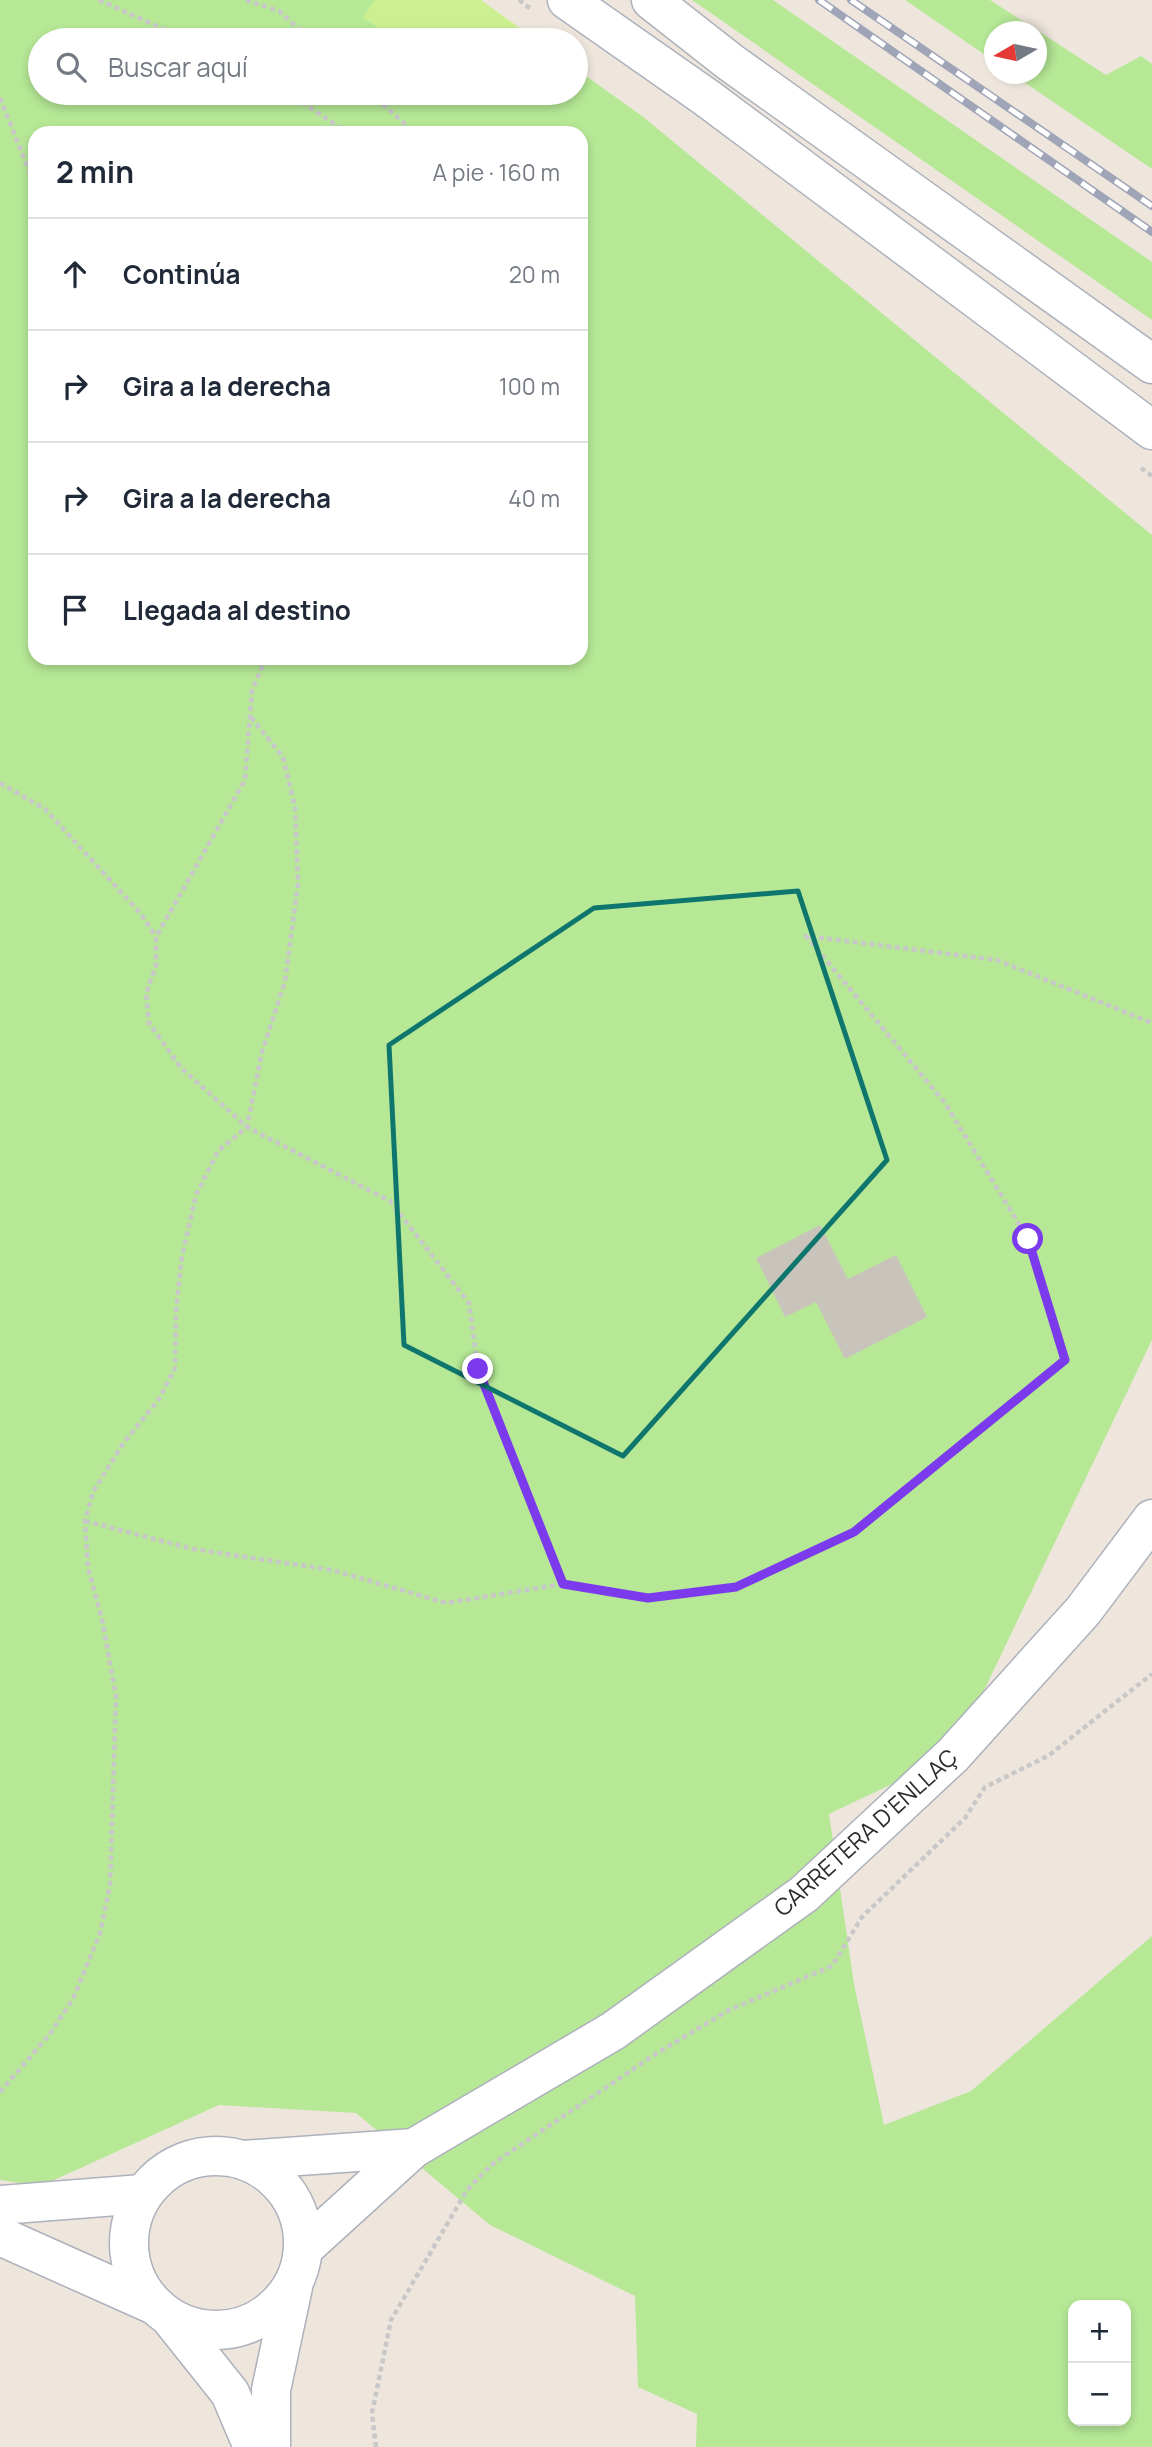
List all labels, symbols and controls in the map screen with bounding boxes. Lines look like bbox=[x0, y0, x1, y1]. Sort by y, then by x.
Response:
north arrow bbox=[984, 21, 1047, 84]
search box bbox=[28, 28, 588, 105]
icon: search bbox=[52, 48, 90, 86]
text: Buscar aquí bbox=[108, 49, 248, 85]
text: 2 min bbox=[56, 151, 134, 192]
text: A pie · 160 m bbox=[433, 156, 560, 188]
icon: ahead bbox=[56, 255, 94, 293]
text: Continúa bbox=[123, 256, 241, 292]
text: 20 m bbox=[509, 258, 560, 290]
icon: right bbox=[56, 367, 94, 405]
text: Gira a la derecha bbox=[123, 368, 331, 404]
text: 100 m bbox=[499, 370, 560, 402]
icon: right bbox=[56, 479, 94, 517]
text: Gira a la derecha bbox=[123, 480, 331, 516]
text: 40 m bbox=[508, 482, 560, 514]
icon: arrive bbox=[56, 591, 94, 629]
text: Llegada al destino bbox=[123, 592, 351, 628]
route start bbox=[1012, 1223, 1043, 1254]
route end bbox=[462, 1353, 493, 1384]
street label: CARRETERA D'ENLLAÇ bbox=[766, 1741, 964, 1923]
map controls bbox=[1068, 2300, 1131, 2426]
button: + bbox=[1068, 2300, 1131, 2363]
button: − bbox=[1068, 2363, 1131, 2426]

